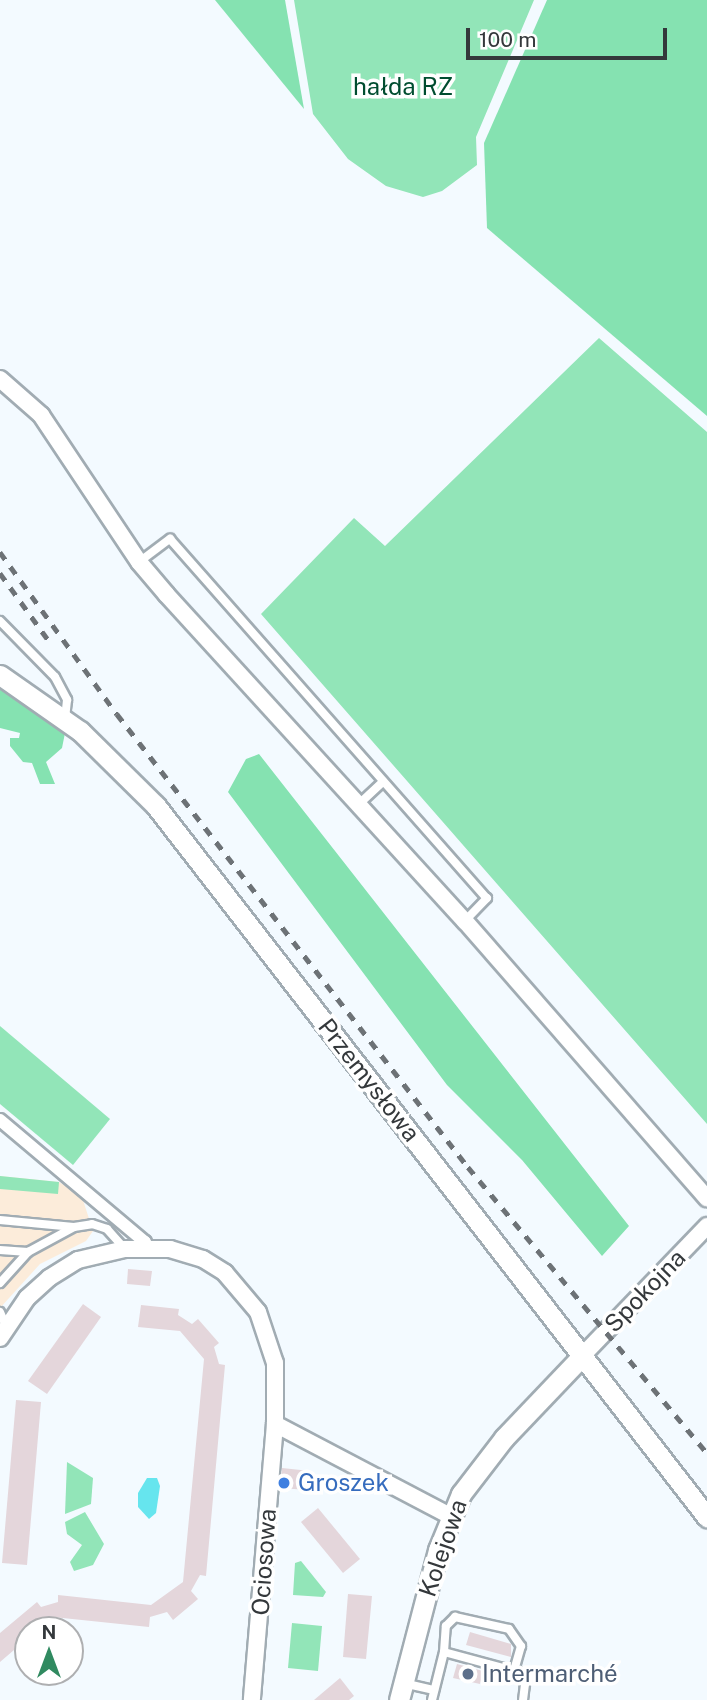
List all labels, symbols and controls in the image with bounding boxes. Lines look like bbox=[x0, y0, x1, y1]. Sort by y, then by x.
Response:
scale bar bbox=[469, 14, 670, 58]
text: 100 m bbox=[479, 27, 536, 52]
park label: hałda RZ bbox=[353, 73, 453, 101]
street label: Przemysłowa bbox=[312, 1013, 426, 1147]
street label: Spokojna bbox=[599, 1244, 691, 1338]
place label: Groszek bbox=[298, 1469, 389, 1497]
marker: Groszek bbox=[276, 1475, 292, 1491]
street label: Kolejowa bbox=[413, 1496, 473, 1600]
street label: Ociosowa bbox=[246, 1508, 282, 1616]
north arrow bbox=[14, 1616, 84, 1686]
text: N bbox=[42, 1621, 56, 1643]
place label: Intermarché bbox=[482, 1660, 618, 1688]
marker: Intermarché bbox=[460, 1666, 476, 1682]

